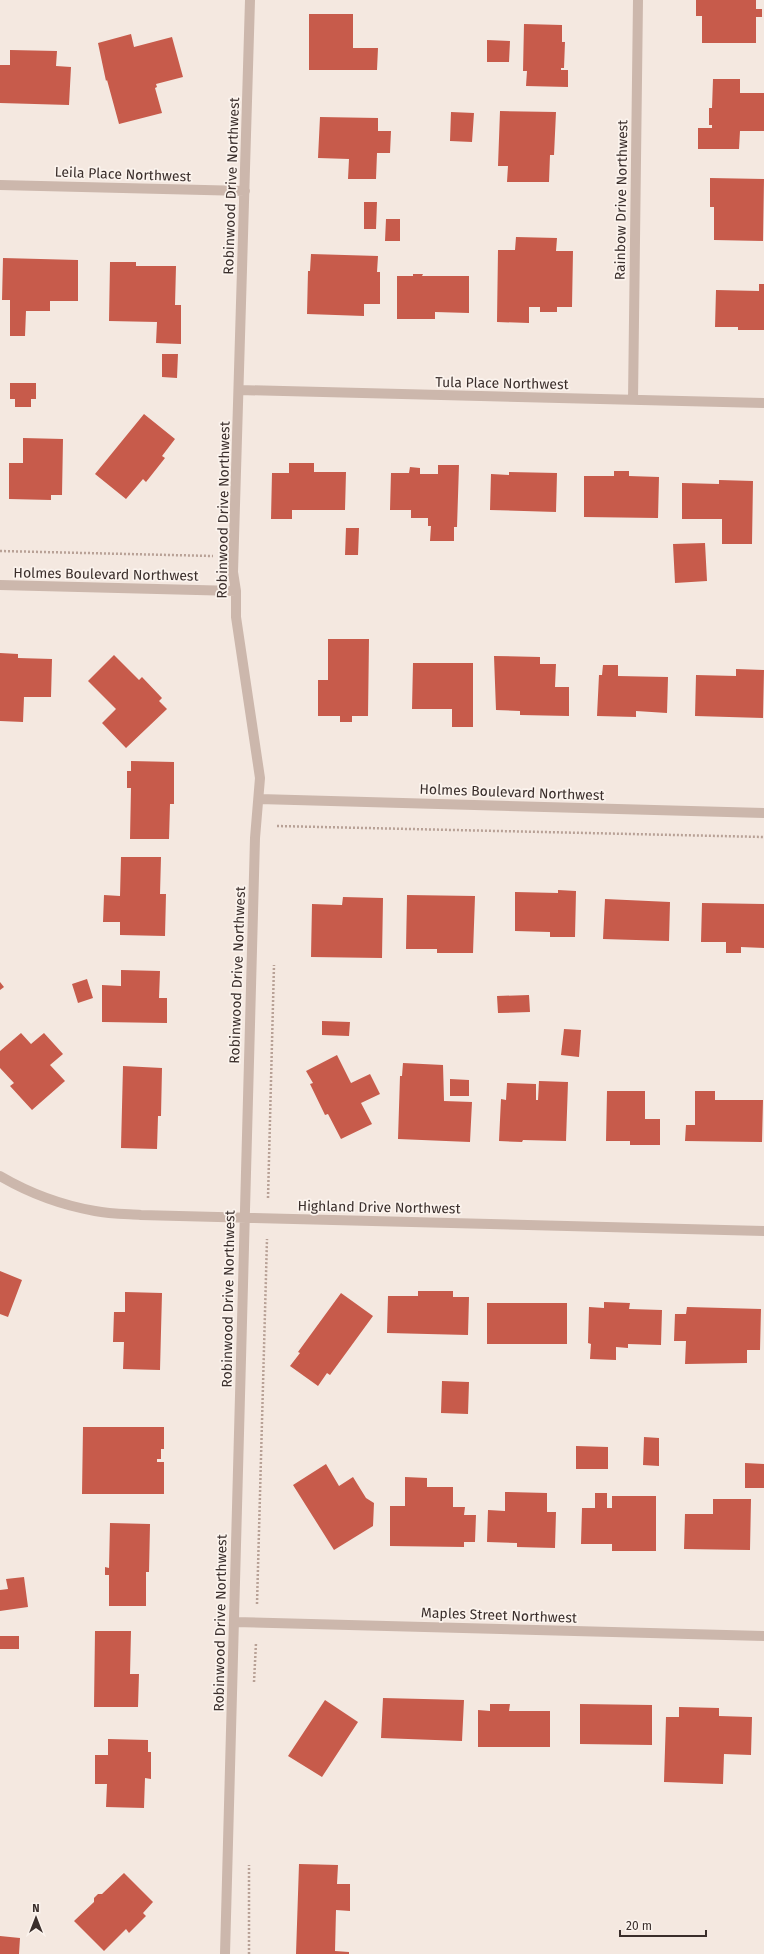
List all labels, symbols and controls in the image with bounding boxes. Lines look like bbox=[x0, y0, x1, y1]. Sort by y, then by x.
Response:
street label: Robinwood Drive Northwest bbox=[220, 96, 243, 275]
street label: Rainbow Drive Northwest bbox=[612, 119, 631, 280]
street label: Leila Place Northwest bbox=[54, 164, 192, 185]
street label: Tula Place Northwest bbox=[435, 374, 570, 393]
street label: Robinwood Drive Northwest bbox=[213, 420, 234, 599]
street label: Holmes Boulevard Northwest bbox=[13, 564, 200, 585]
street label: Holmes Boulevard Northwest bbox=[419, 781, 606, 804]
street label: Robinwood Drive Northwest bbox=[226, 885, 249, 1064]
street label: Highland Drive Northwest bbox=[297, 1198, 462, 1217]
street label: Robinwood Drive Northwest bbox=[218, 1209, 239, 1388]
street label: Robinwood Drive Northwest bbox=[210, 1533, 231, 1712]
street label: Maples Street Northwest bbox=[421, 1604, 578, 1627]
north arrow bbox=[16, 1898, 56, 1938]
text: N bbox=[32, 1902, 40, 1915]
scale bar bbox=[620, 1912, 706, 1938]
text: 20 m bbox=[626, 1919, 652, 1933]

